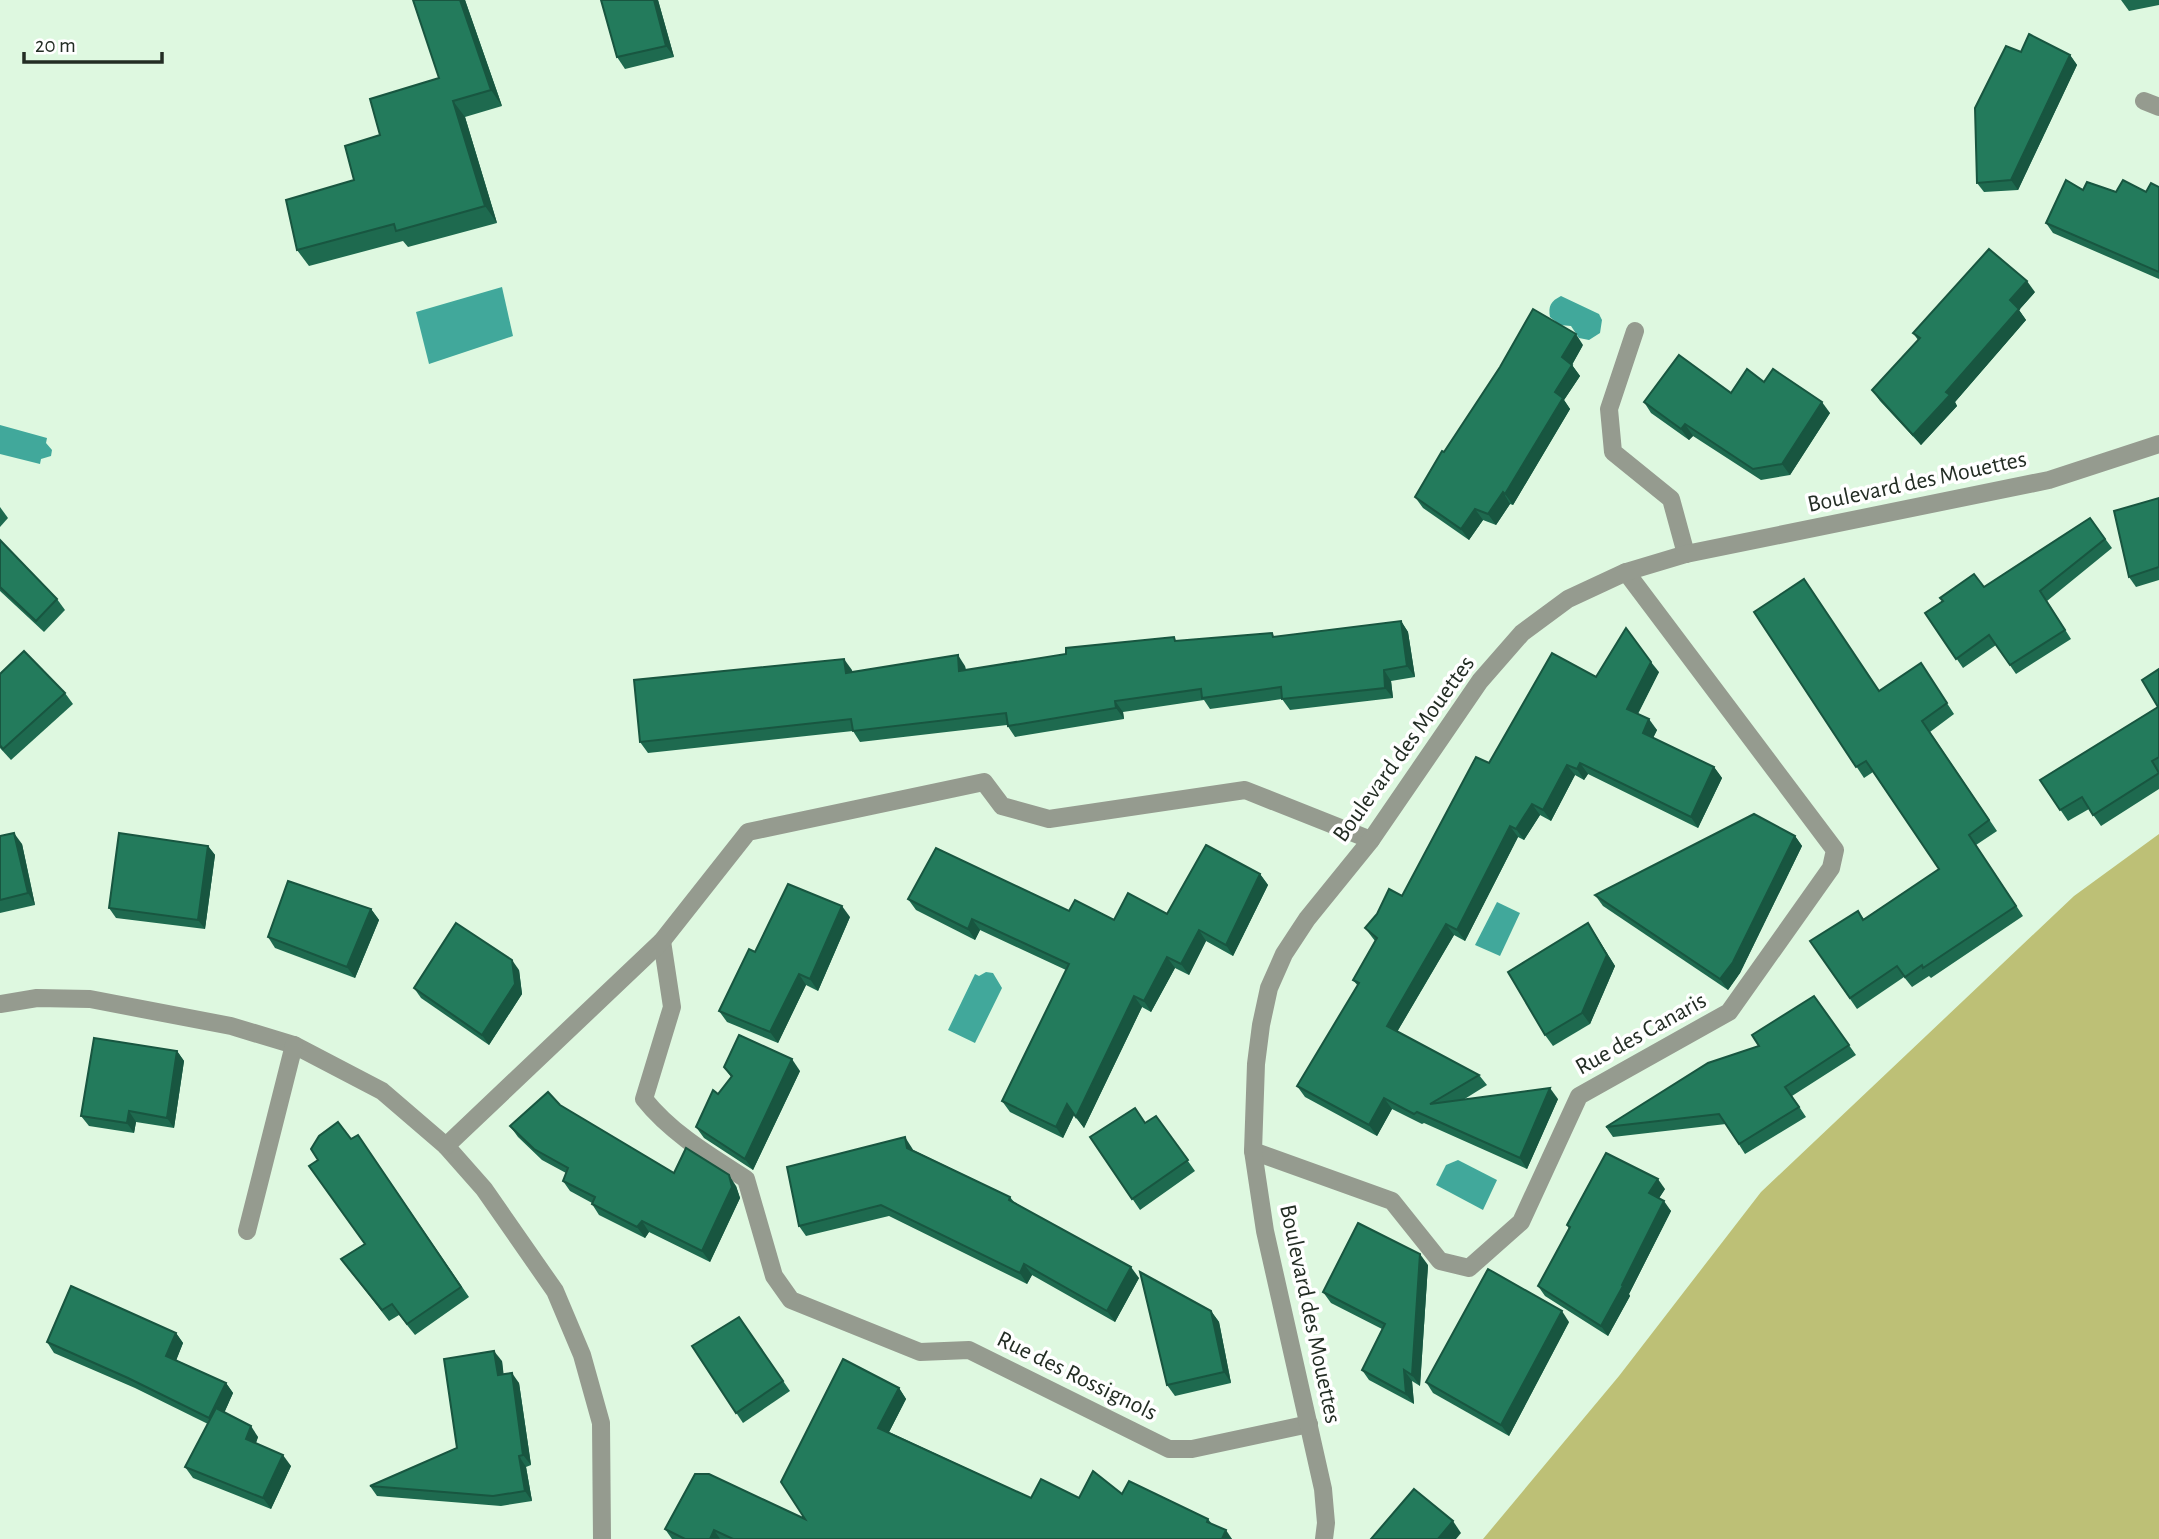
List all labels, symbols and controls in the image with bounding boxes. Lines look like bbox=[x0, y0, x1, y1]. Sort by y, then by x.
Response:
scale bar bbox=[24, 21, 163, 65]
text: 20 m bbox=[35, 35, 76, 56]
street label: Boulevard des Mouettes bbox=[1805, 447, 2029, 517]
street label: Boulevard des Mouettes bbox=[1329, 652, 1479, 846]
street label: Rue des Canaris bbox=[1572, 988, 1710, 1080]
street label: Boulevard des Mouettes bbox=[1275, 1202, 1345, 1426]
street label: Rue des Rossignols bbox=[993, 1327, 1161, 1425]

